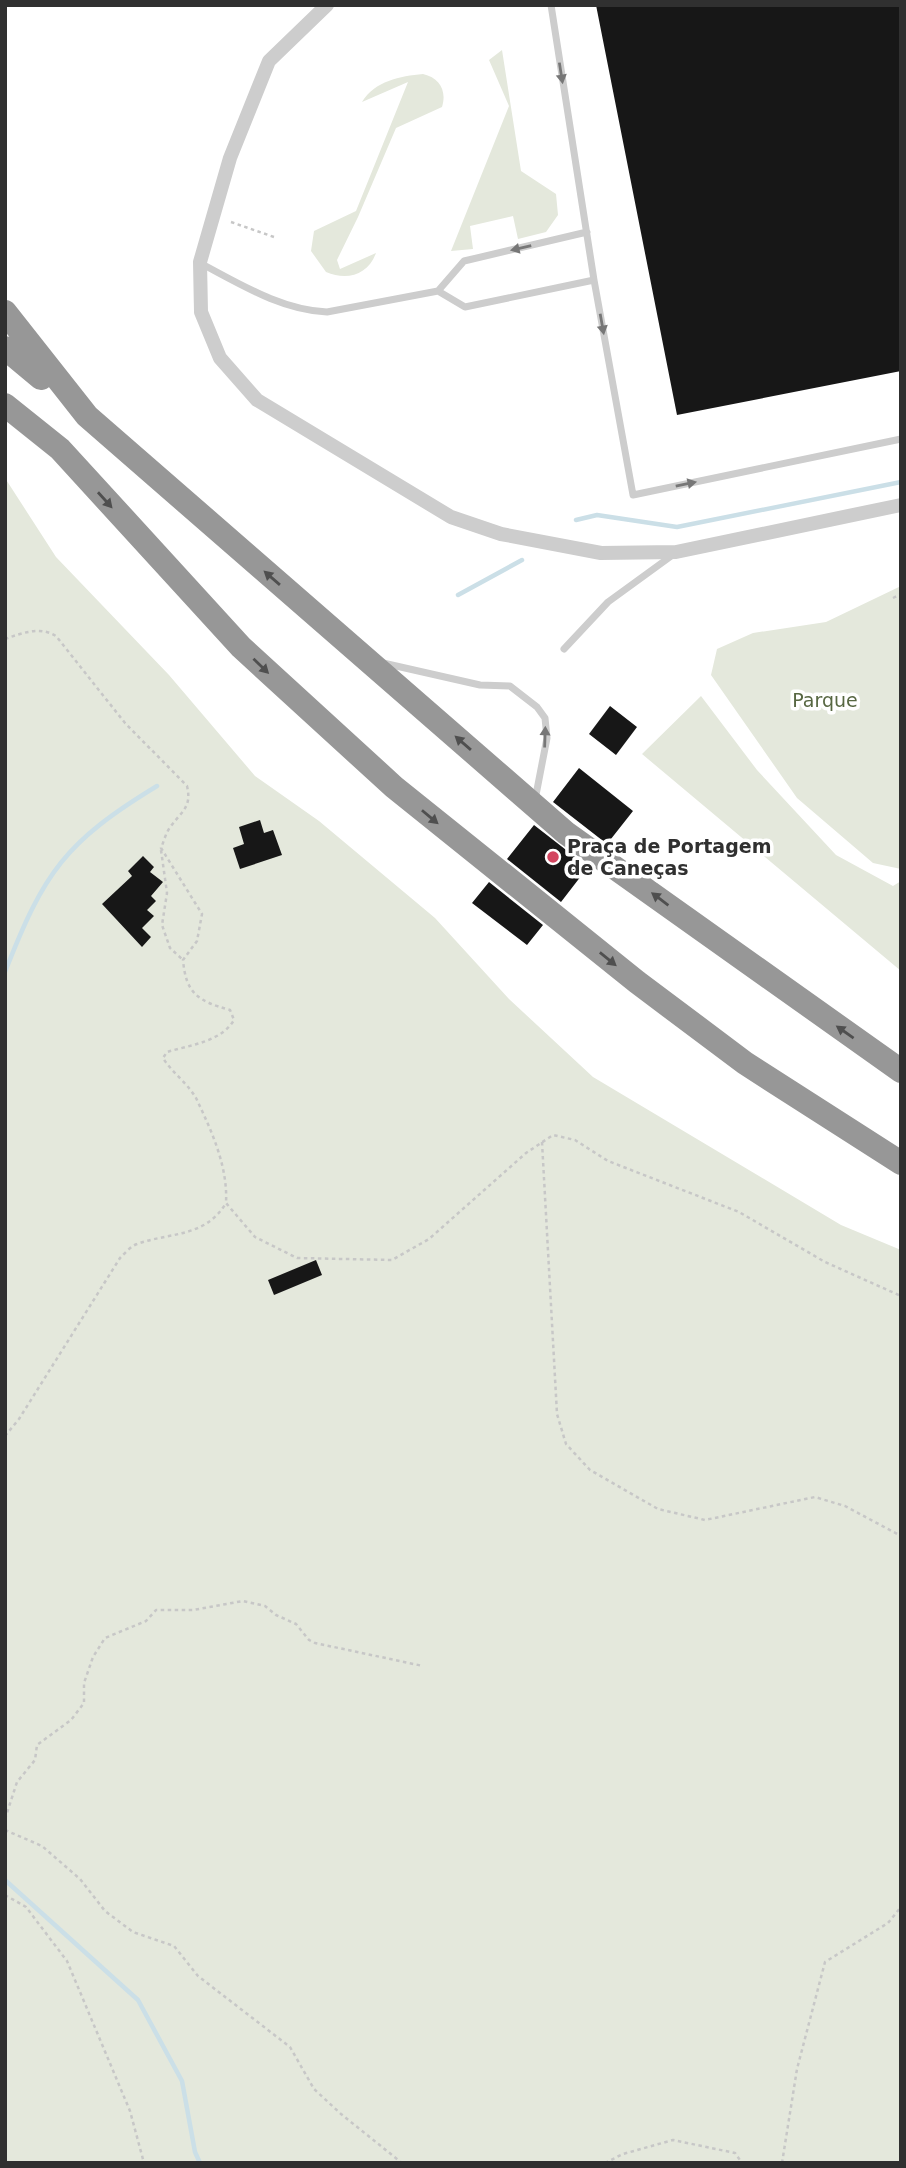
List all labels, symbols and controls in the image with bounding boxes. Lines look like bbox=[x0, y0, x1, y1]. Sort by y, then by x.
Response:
one-way arrow bbox=[556, 62, 567, 84]
one-way arrow bbox=[510, 243, 532, 254]
one-way arrow bbox=[597, 313, 608, 335]
one-way arrow bbox=[675, 478, 697, 489]
one-way arrow bbox=[97, 491, 113, 509]
one-way arrow bbox=[264, 571, 281, 586]
one-way arrow bbox=[252, 657, 269, 674]
park label: Parque bbox=[792, 689, 858, 711]
one-way arrow bbox=[539, 726, 551, 748]
one-way arrow bbox=[454, 735, 472, 751]
one-way arrow bbox=[422, 809, 439, 824]
place label: Praça de Portagem de Caneças bbox=[567, 835, 771, 879]
marker: Praça de Portagem de Caneças bbox=[545, 849, 561, 865]
one-way arrow bbox=[651, 893, 669, 907]
one-way arrow bbox=[600, 951, 617, 966]
one-way arrow bbox=[836, 1025, 854, 1039]

